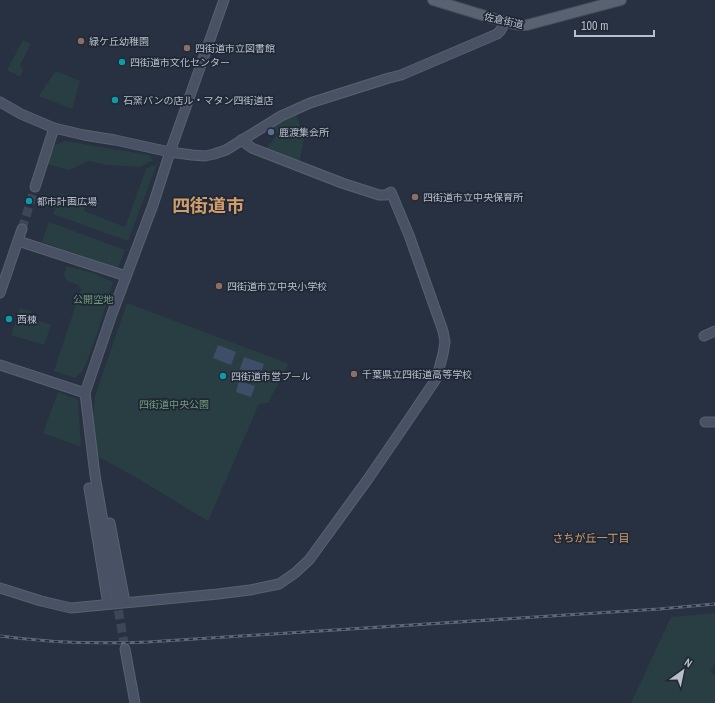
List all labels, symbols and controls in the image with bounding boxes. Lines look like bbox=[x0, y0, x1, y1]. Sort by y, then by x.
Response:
street label: 佐倉街道 bbox=[483, 10, 525, 31]
scale bar bbox=[575, 12, 654, 38]
text: 100 m bbox=[581, 18, 608, 34]
place label: 緑ケ丘幼稚園 bbox=[89, 35, 149, 48]
marker: 緑ケ丘幼稚園 bbox=[76, 36, 86, 46]
place label: 四街道市立図書館 bbox=[195, 42, 275, 55]
marker: 四街道市立図書館 bbox=[182, 43, 192, 53]
place label: 四街道市文化センター bbox=[130, 56, 230, 69]
marker: 四街道市文化センター bbox=[117, 57, 127, 67]
place label: 石窯パンの店ル・マタン四街道店 bbox=[123, 94, 274, 107]
marker: 石窯パンの店ル・マタン四街道店 bbox=[110, 95, 120, 105]
place label: 鹿渡集会所 bbox=[279, 126, 329, 139]
marker: 鹿渡集会所 bbox=[266, 127, 276, 137]
place label: 四街道市立中央保育所 bbox=[423, 191, 523, 204]
marker: 四街道市立中央保育所 bbox=[410, 192, 420, 202]
district label: 四街道市 bbox=[172, 193, 244, 218]
place label: 都市計画広場 bbox=[37, 195, 97, 208]
marker: 都市計画広場 bbox=[24, 196, 34, 206]
place label: 四街道市立中央小学校 bbox=[227, 280, 327, 293]
marker: 四街道市立中央小学校 bbox=[214, 281, 224, 291]
park label: 公開空地 bbox=[73, 293, 114, 306]
place label: 西棟 bbox=[17, 313, 37, 326]
marker: 西棟 bbox=[4, 314, 14, 324]
place label: 千葉県立四街道高等学校 bbox=[362, 368, 472, 381]
marker: 千葉県立四街道高等学校 bbox=[349, 369, 359, 379]
place label: 四街道市営プール bbox=[231, 370, 311, 383]
marker: 四街道市営プール bbox=[218, 371, 228, 381]
park label: 四街道中央公園 bbox=[139, 398, 209, 411]
district label: さちが丘一丁目 bbox=[553, 531, 630, 545]
north arrow bbox=[663, 651, 703, 691]
text: N bbox=[682, 655, 695, 670]

